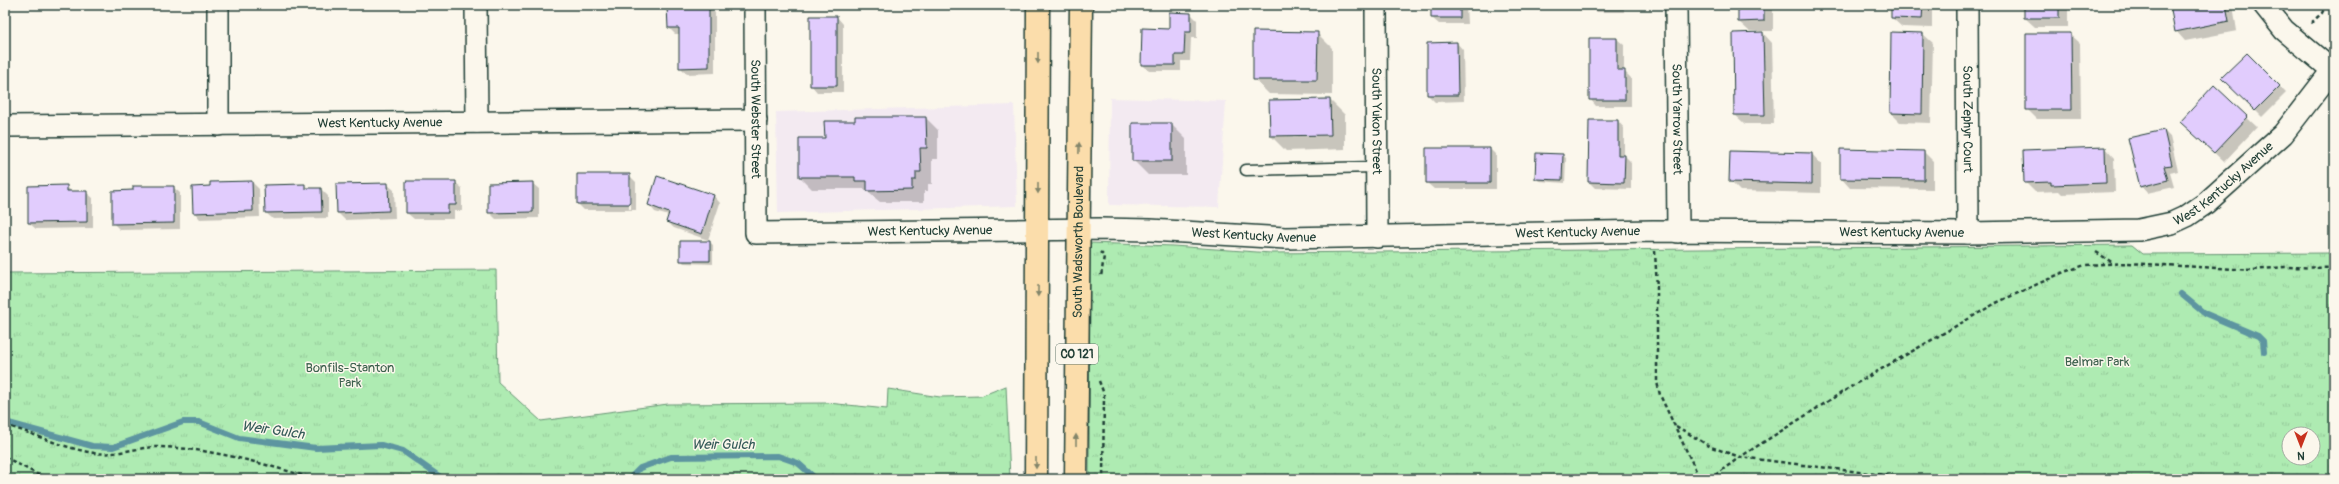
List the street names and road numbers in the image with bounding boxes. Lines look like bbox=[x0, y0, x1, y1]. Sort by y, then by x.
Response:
street label: South Webster Street bbox=[747, 59, 764, 180]
street label: South Yarrow Street bbox=[1669, 63, 1686, 175]
street label: South Zephyr Court bbox=[1959, 65, 1976, 173]
street label: South Yukon Street bbox=[1368, 68, 1385, 175]
street label: West Kentucky Avenue bbox=[317, 115, 443, 132]
street label: West Kentucky Avenue bbox=[2171, 138, 2277, 229]
street label: South Wadsworth Boulevard bbox=[1070, 166, 1087, 318]
street label: West Kentucky Avenue bbox=[867, 222, 993, 240]
street label: West Kentucky Avenue bbox=[1515, 223, 1641, 242]
street label: West Kentucky Avenue bbox=[1191, 224, 1317, 246]
street label: West Kentucky Avenue bbox=[1839, 224, 1965, 241]
road number: CO 121 bbox=[1056, 344, 1098, 364]

